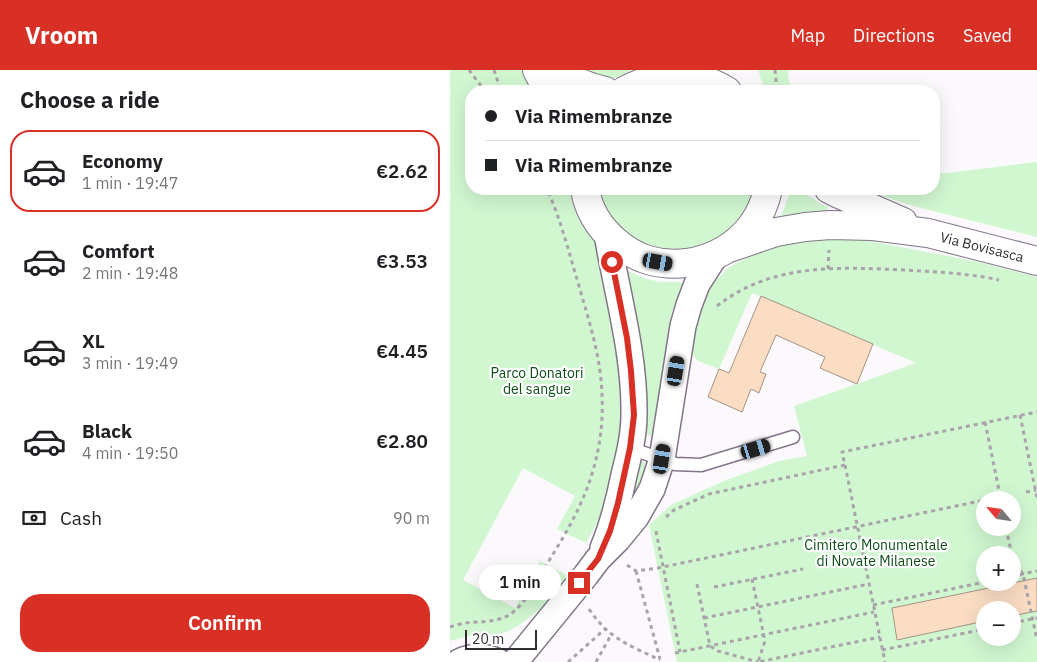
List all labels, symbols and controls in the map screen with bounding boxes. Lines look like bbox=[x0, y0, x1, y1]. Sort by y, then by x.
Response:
text: Vroom bbox=[25, 19, 98, 51]
text: Map bbox=[790, 24, 825, 47]
text: Directions bbox=[853, 24, 935, 47]
text: Saved bbox=[963, 24, 1012, 47]
text: Choose a ride bbox=[20, 85, 160, 114]
text: Via Rimembranze bbox=[515, 104, 672, 128]
icon: car bbox=[22, 149, 67, 194]
text: Economy bbox=[82, 149, 163, 173]
text: Via Rimembranze bbox=[515, 153, 672, 177]
text: €2.62 bbox=[376, 159, 428, 183]
text: 1 min · 19:47 bbox=[82, 173, 178, 193]
street label: Via Bovisasca bbox=[938, 228, 1026, 266]
icon: car bbox=[22, 239, 67, 284]
text: Comfort bbox=[82, 239, 155, 263]
text: €3.53 bbox=[376, 249, 428, 273]
route start bbox=[601, 251, 623, 273]
car bbox=[641, 252, 674, 272]
text: 2 min · 19:48 bbox=[82, 263, 178, 283]
icon: car bbox=[22, 329, 67, 374]
text: XL bbox=[82, 329, 105, 353]
text: €4.45 bbox=[376, 339, 428, 363]
text: 3 min · 19:49 bbox=[82, 353, 178, 373]
car bbox=[666, 355, 685, 387]
park label: Parco Donatori del sangue bbox=[491, 364, 584, 398]
icon: car bbox=[22, 419, 67, 464]
text: Black bbox=[82, 419, 132, 443]
text: €2.80 bbox=[376, 429, 428, 453]
car bbox=[739, 437, 772, 461]
text: 4 min · 19:50 bbox=[82, 443, 178, 463]
car bbox=[652, 443, 671, 475]
north arrow bbox=[976, 491, 1021, 536]
map controls bbox=[976, 491, 1021, 646]
icon: cash bbox=[20, 504, 48, 532]
text: Cash bbox=[60, 506, 102, 530]
text: 90 m bbox=[393, 508, 430, 528]
park label: Cimitero Monumentale di Novate Milanese bbox=[804, 536, 948, 570]
button: + bbox=[976, 546, 1021, 591]
callout: 1 min bbox=[479, 566, 562, 600]
text: 1 min bbox=[499, 572, 541, 592]
route end bbox=[568, 572, 590, 594]
button: Confirm bbox=[20, 594, 430, 652]
button: − bbox=[976, 601, 1021, 646]
scale bar bbox=[465, 627, 538, 650]
text: 20 m bbox=[472, 630, 504, 648]

